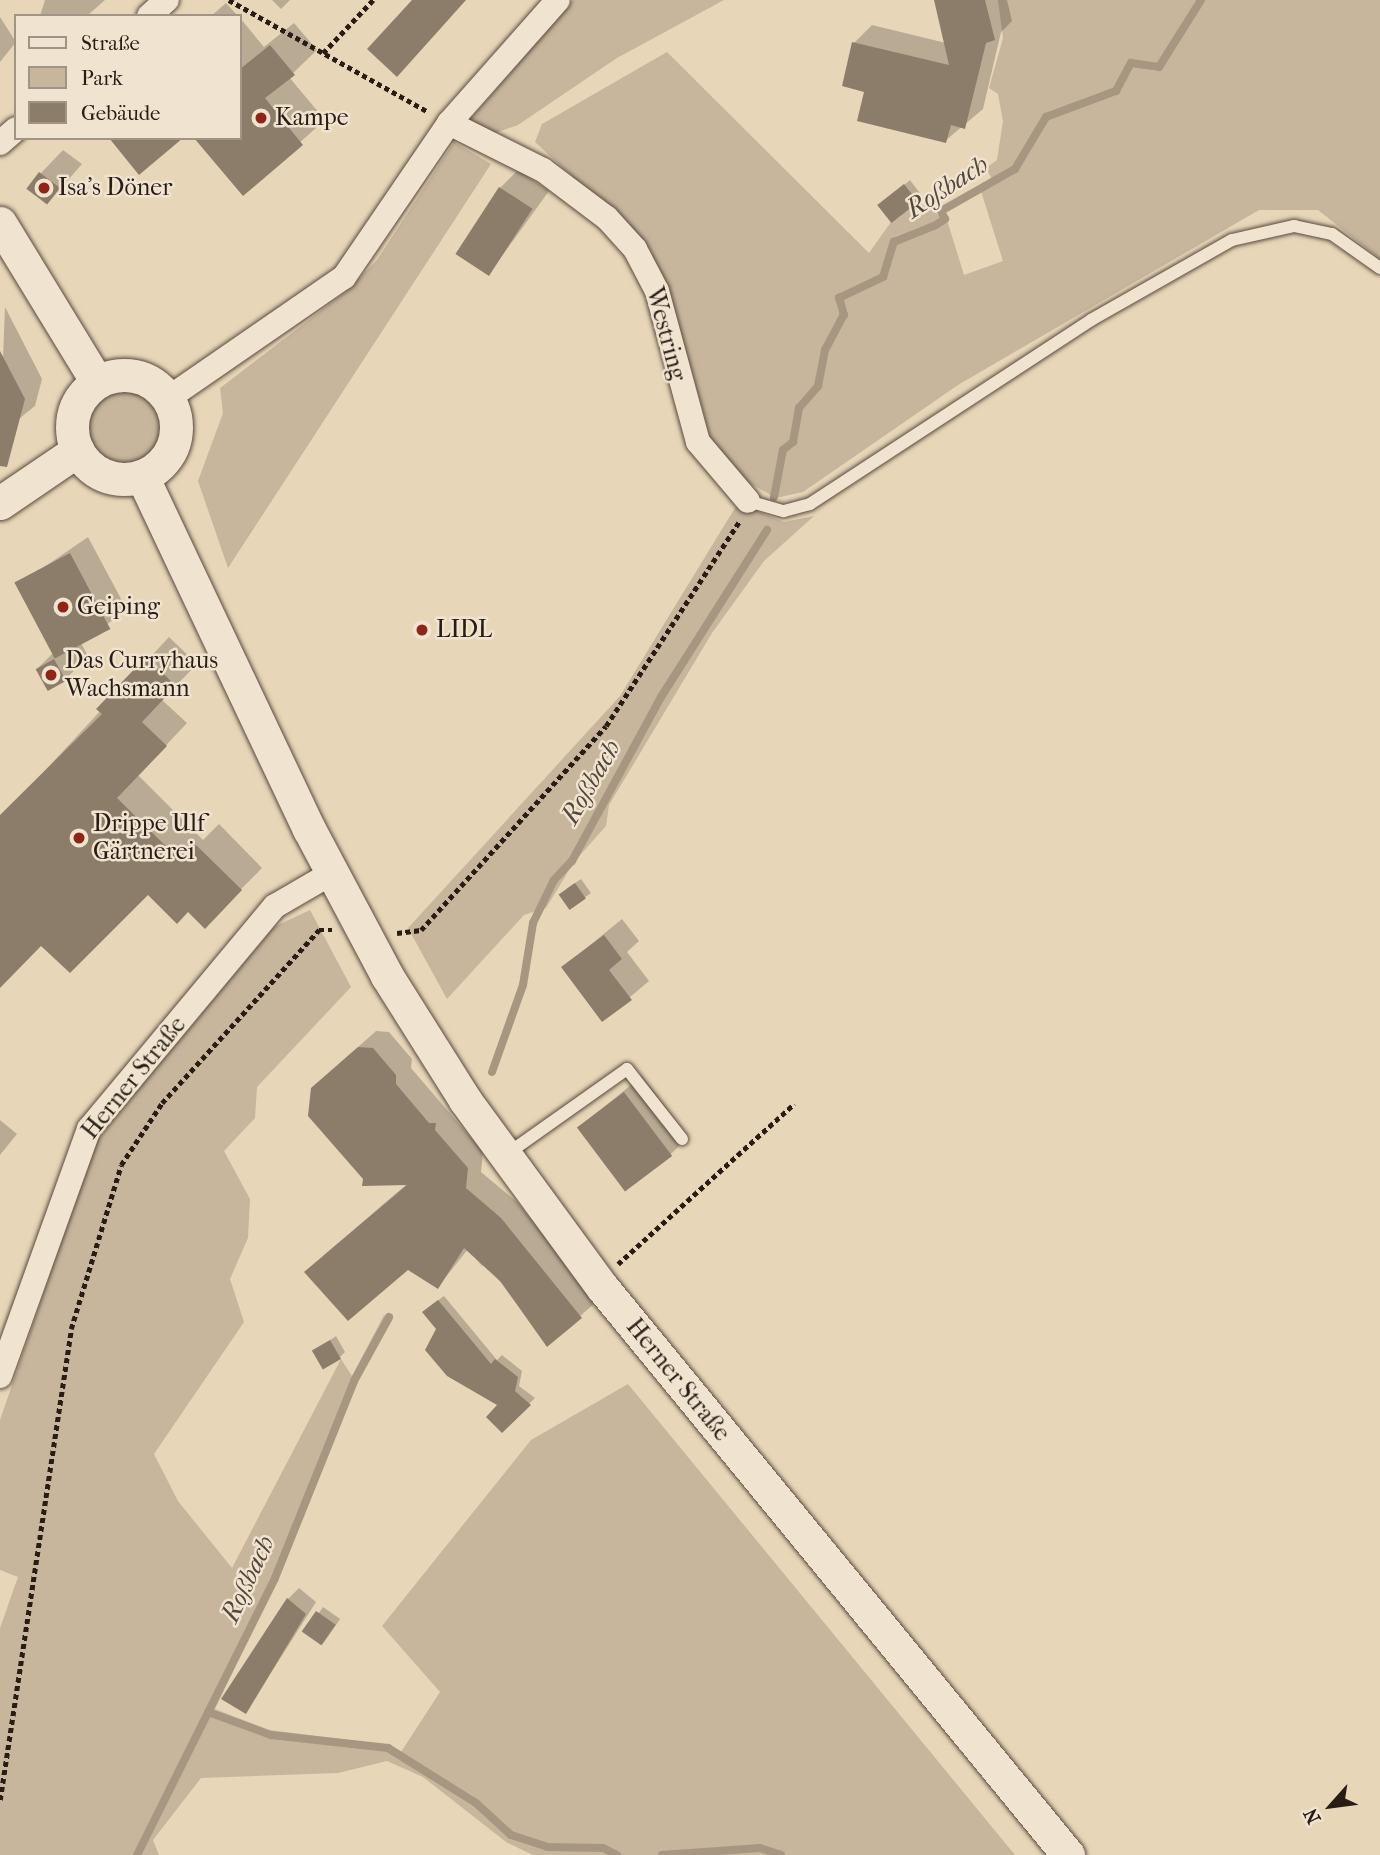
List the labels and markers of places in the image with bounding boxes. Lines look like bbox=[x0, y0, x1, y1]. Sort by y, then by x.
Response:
place label: Kampe bbox=[275, 104, 349, 132]
marker: Kampe bbox=[253, 110, 269, 126]
place label: Isa’s Döner bbox=[58, 174, 172, 202]
marker: Isa’s Döner bbox=[36, 180, 52, 196]
place label: Geiping bbox=[77, 593, 160, 621]
marker: Geiping bbox=[55, 599, 71, 615]
place label: LIDL bbox=[436, 616, 492, 644]
marker: LIDL bbox=[414, 622, 430, 638]
place label: Das Curryhaus Wachsmann bbox=[65, 647, 218, 703]
marker: Das Curryhaus Wachsmann bbox=[43, 667, 59, 683]
place label: Drippe Ulf Gärtnerei bbox=[93, 810, 205, 866]
marker: Drippe Ulf Gärtnerei bbox=[71, 830, 87, 846]

